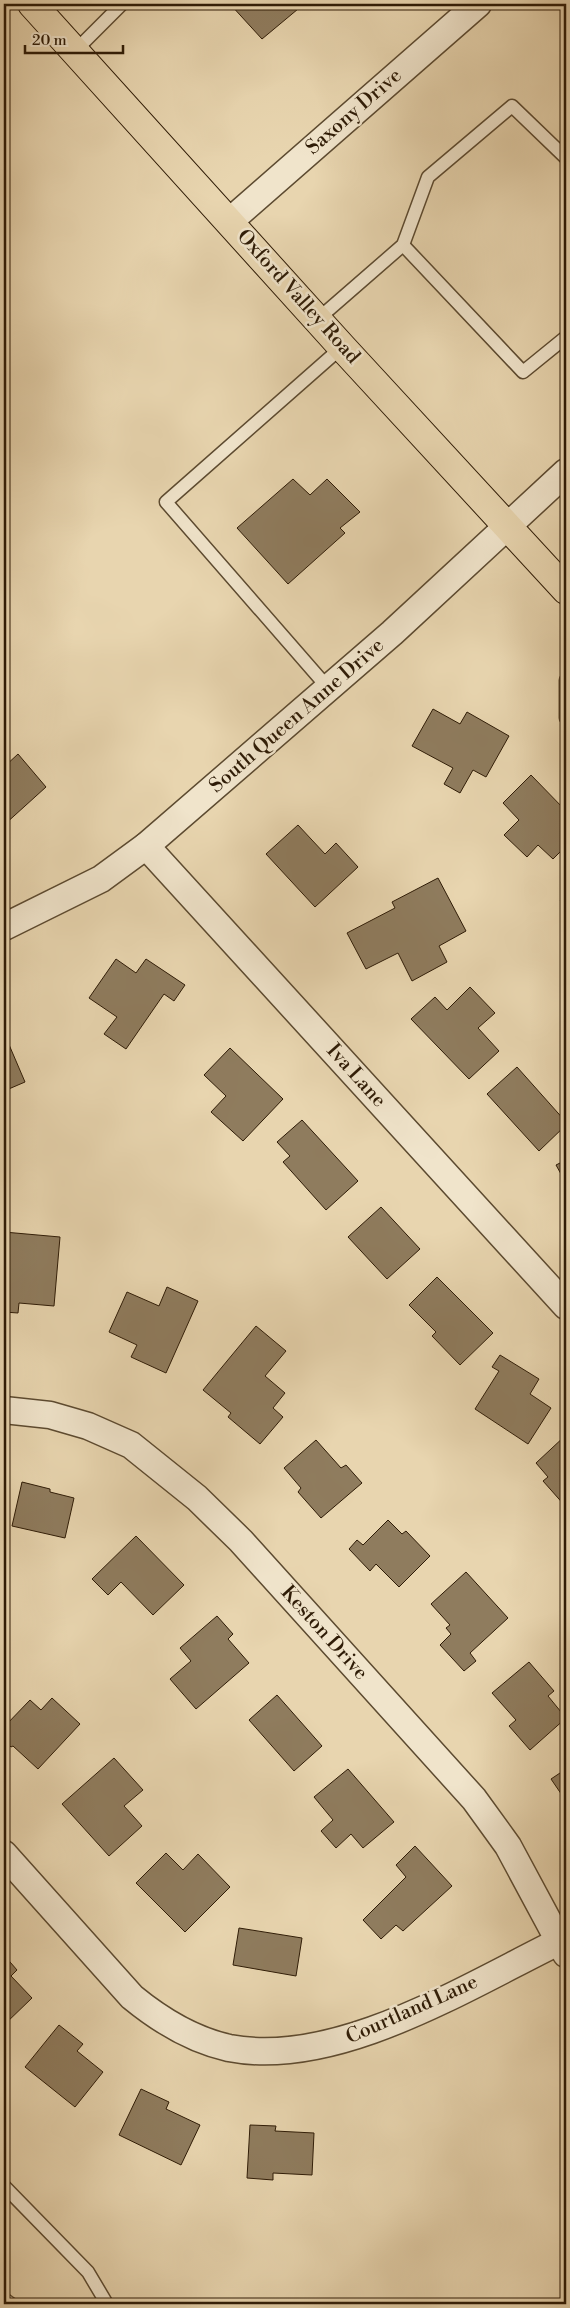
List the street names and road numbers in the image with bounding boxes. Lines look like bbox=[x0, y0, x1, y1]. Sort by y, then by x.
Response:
street label: Saxony Drive bbox=[301, 64, 407, 160]
street label: Oxford Valley Road bbox=[231, 224, 365, 370]
street label: South Queen Anne Drive bbox=[204, 633, 390, 799]
street label: Iva Lane bbox=[321, 1039, 391, 1113]
street label: Keston Drive bbox=[275, 1581, 373, 1685]
street label: Courtland Lane bbox=[342, 1970, 482, 2050]

